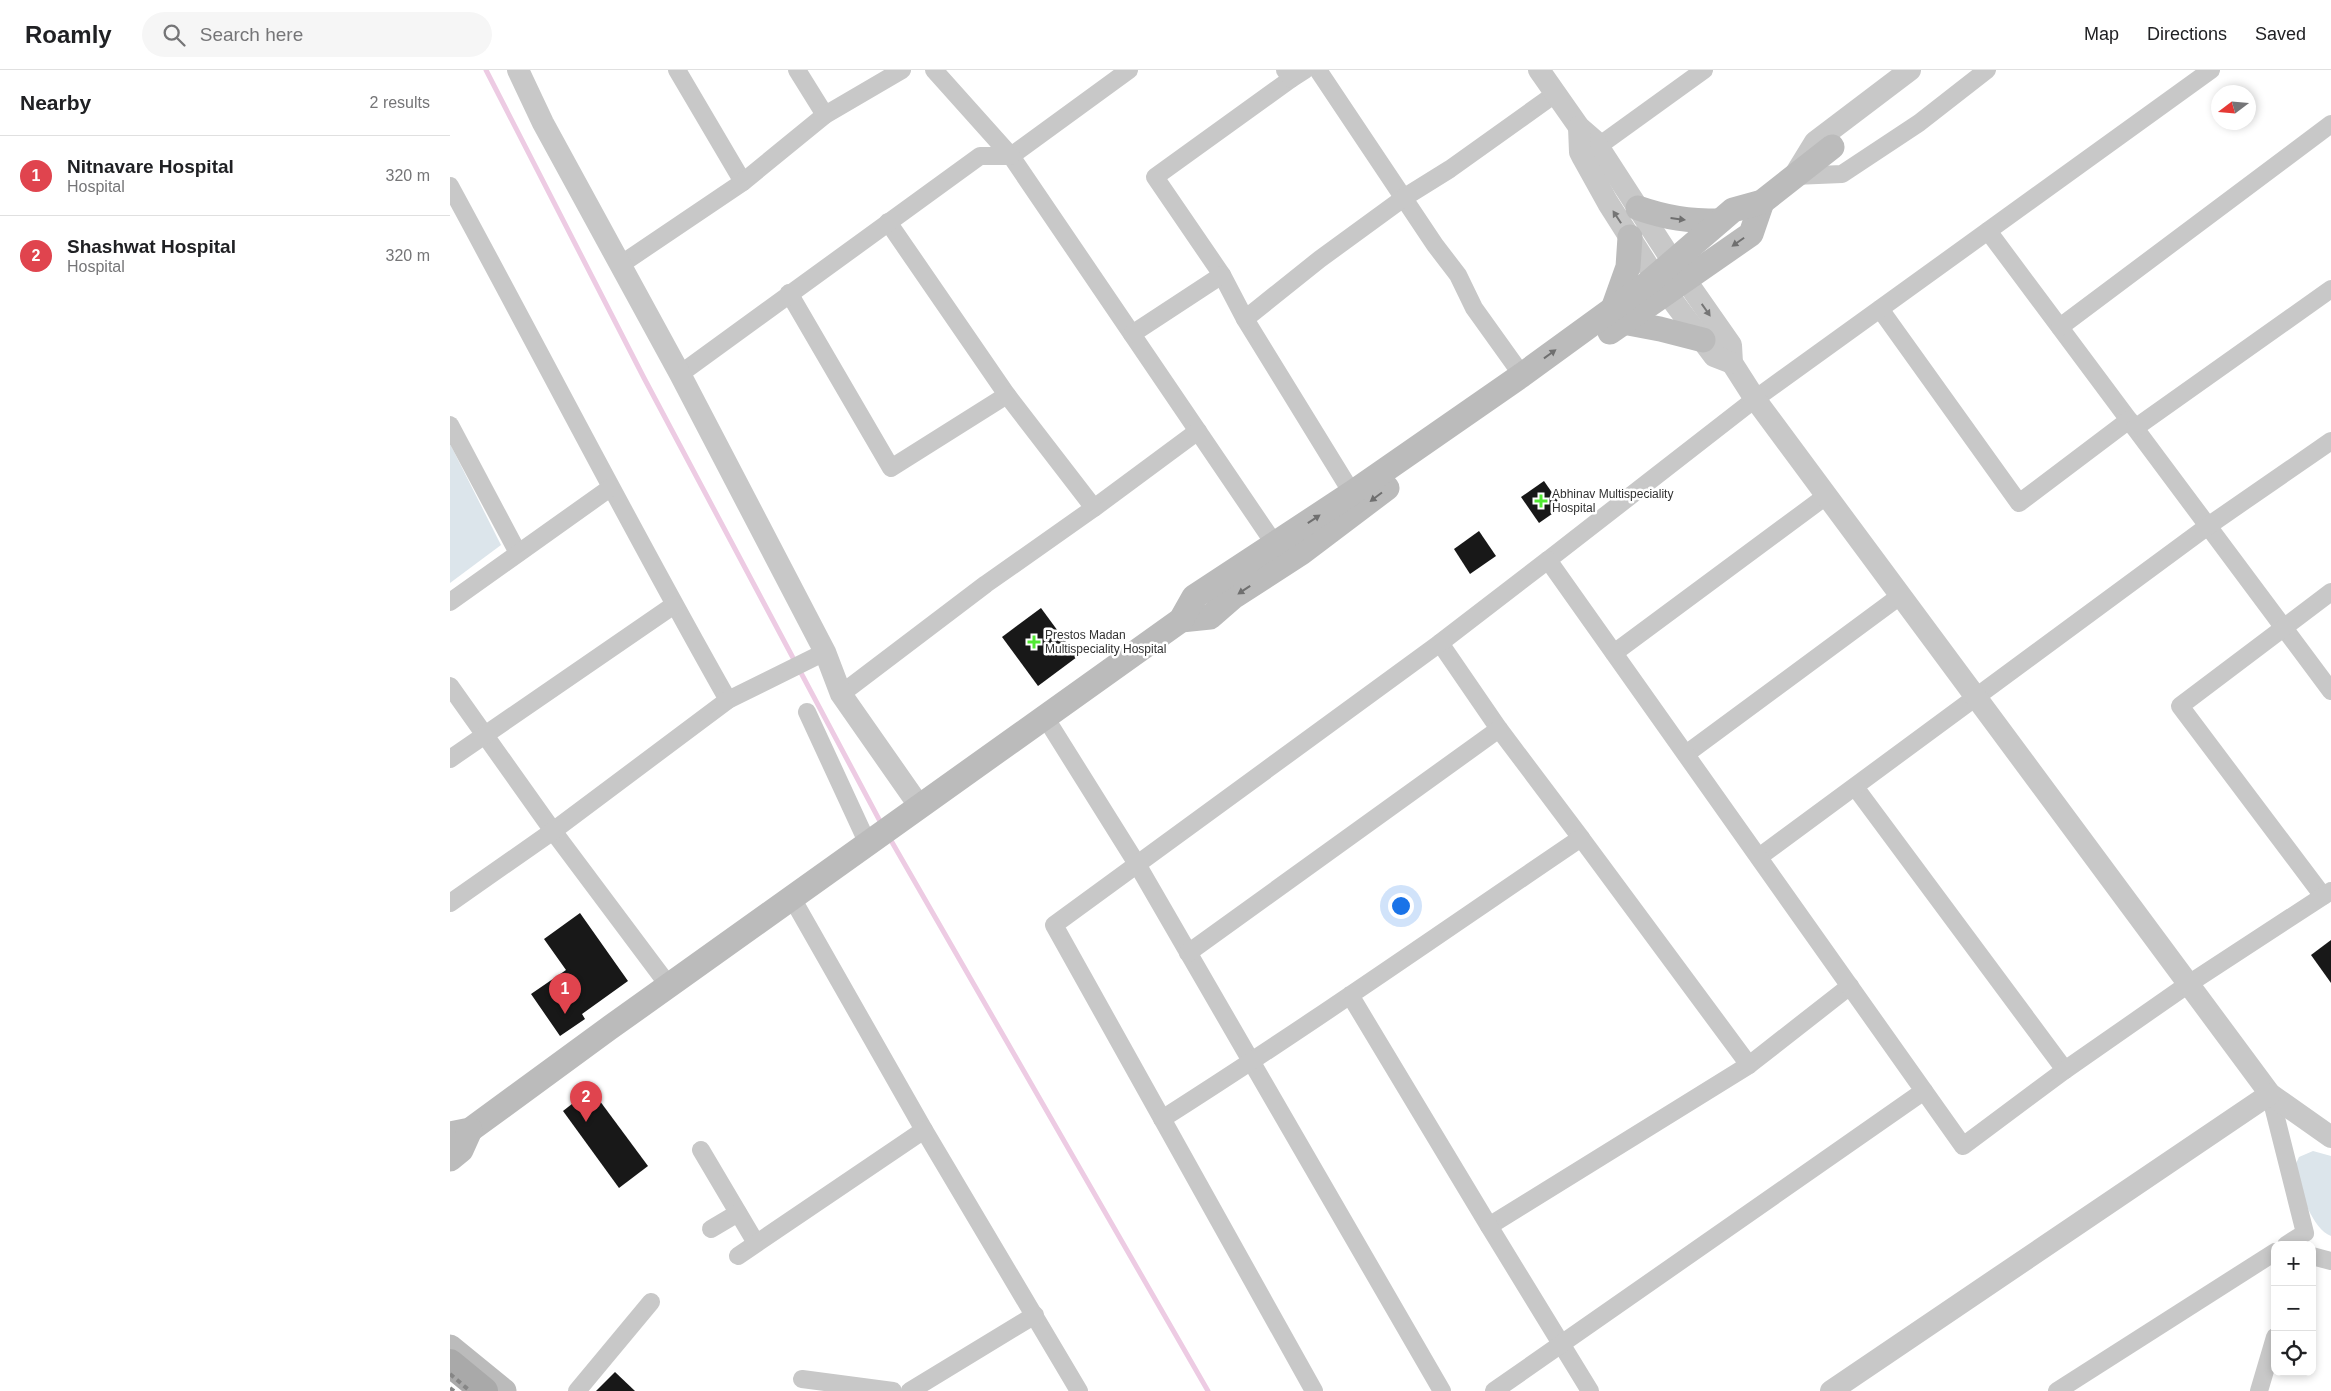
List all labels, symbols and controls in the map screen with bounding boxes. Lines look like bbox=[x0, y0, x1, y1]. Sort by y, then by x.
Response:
search box bbox=[142, 12, 492, 57]
text: Roamly bbox=[25, 21, 112, 48]
icon: search bbox=[160, 21, 188, 49]
text: Search here bbox=[200, 24, 303, 45]
text: Map bbox=[2084, 24, 2119, 44]
text: Directions bbox=[2147, 24, 2227, 44]
text: Saved bbox=[2255, 24, 2306, 44]
north arrow bbox=[2211, 85, 2256, 130]
text: Nearby bbox=[20, 91, 91, 114]
text: 2 results bbox=[370, 94, 430, 111]
text: Nitnavare Hospital bbox=[67, 156, 234, 177]
text: 1 bbox=[32, 167, 40, 184]
text: 320 m bbox=[386, 167, 430, 184]
text: Hospital bbox=[67, 178, 125, 195]
one-way arrow bbox=[1612, 210, 1622, 223]
one-way arrow bbox=[1670, 215, 1686, 223]
text: Shashwat Hospital bbox=[67, 236, 236, 257]
one-way arrow bbox=[1731, 237, 1745, 247]
text: 2 bbox=[32, 247, 40, 264]
text: 320 m bbox=[386, 247, 430, 264]
text: Hospital bbox=[67, 258, 125, 275]
one-way arrow bbox=[1701, 303, 1711, 317]
one-way arrow bbox=[1543, 349, 1556, 360]
place label: Abhinav Multispeciality Hospital bbox=[1552, 487, 1673, 515]
one-way arrow bbox=[1370, 491, 1383, 502]
marker: Abhinav Multispeciality Hospital bbox=[1534, 494, 1548, 508]
one-way arrow bbox=[1307, 514, 1320, 523]
one-way arrow bbox=[1237, 586, 1250, 595]
place label: Prestos Madan Multispeciality Hospital bbox=[1045, 628, 1166, 656]
marker: Prestos Madan Multispeciality Hospital bbox=[1027, 635, 1041, 649]
your location bbox=[1388, 893, 1414, 919]
pin: 1 bbox=[549, 973, 581, 1014]
pin: 2 bbox=[570, 1081, 602, 1122]
map controls bbox=[2271, 1241, 2316, 1376]
button: + bbox=[2271, 1241, 2316, 1286]
button: − bbox=[2271, 1286, 2316, 1331]
button: locate bbox=[2271, 1331, 2316, 1376]

